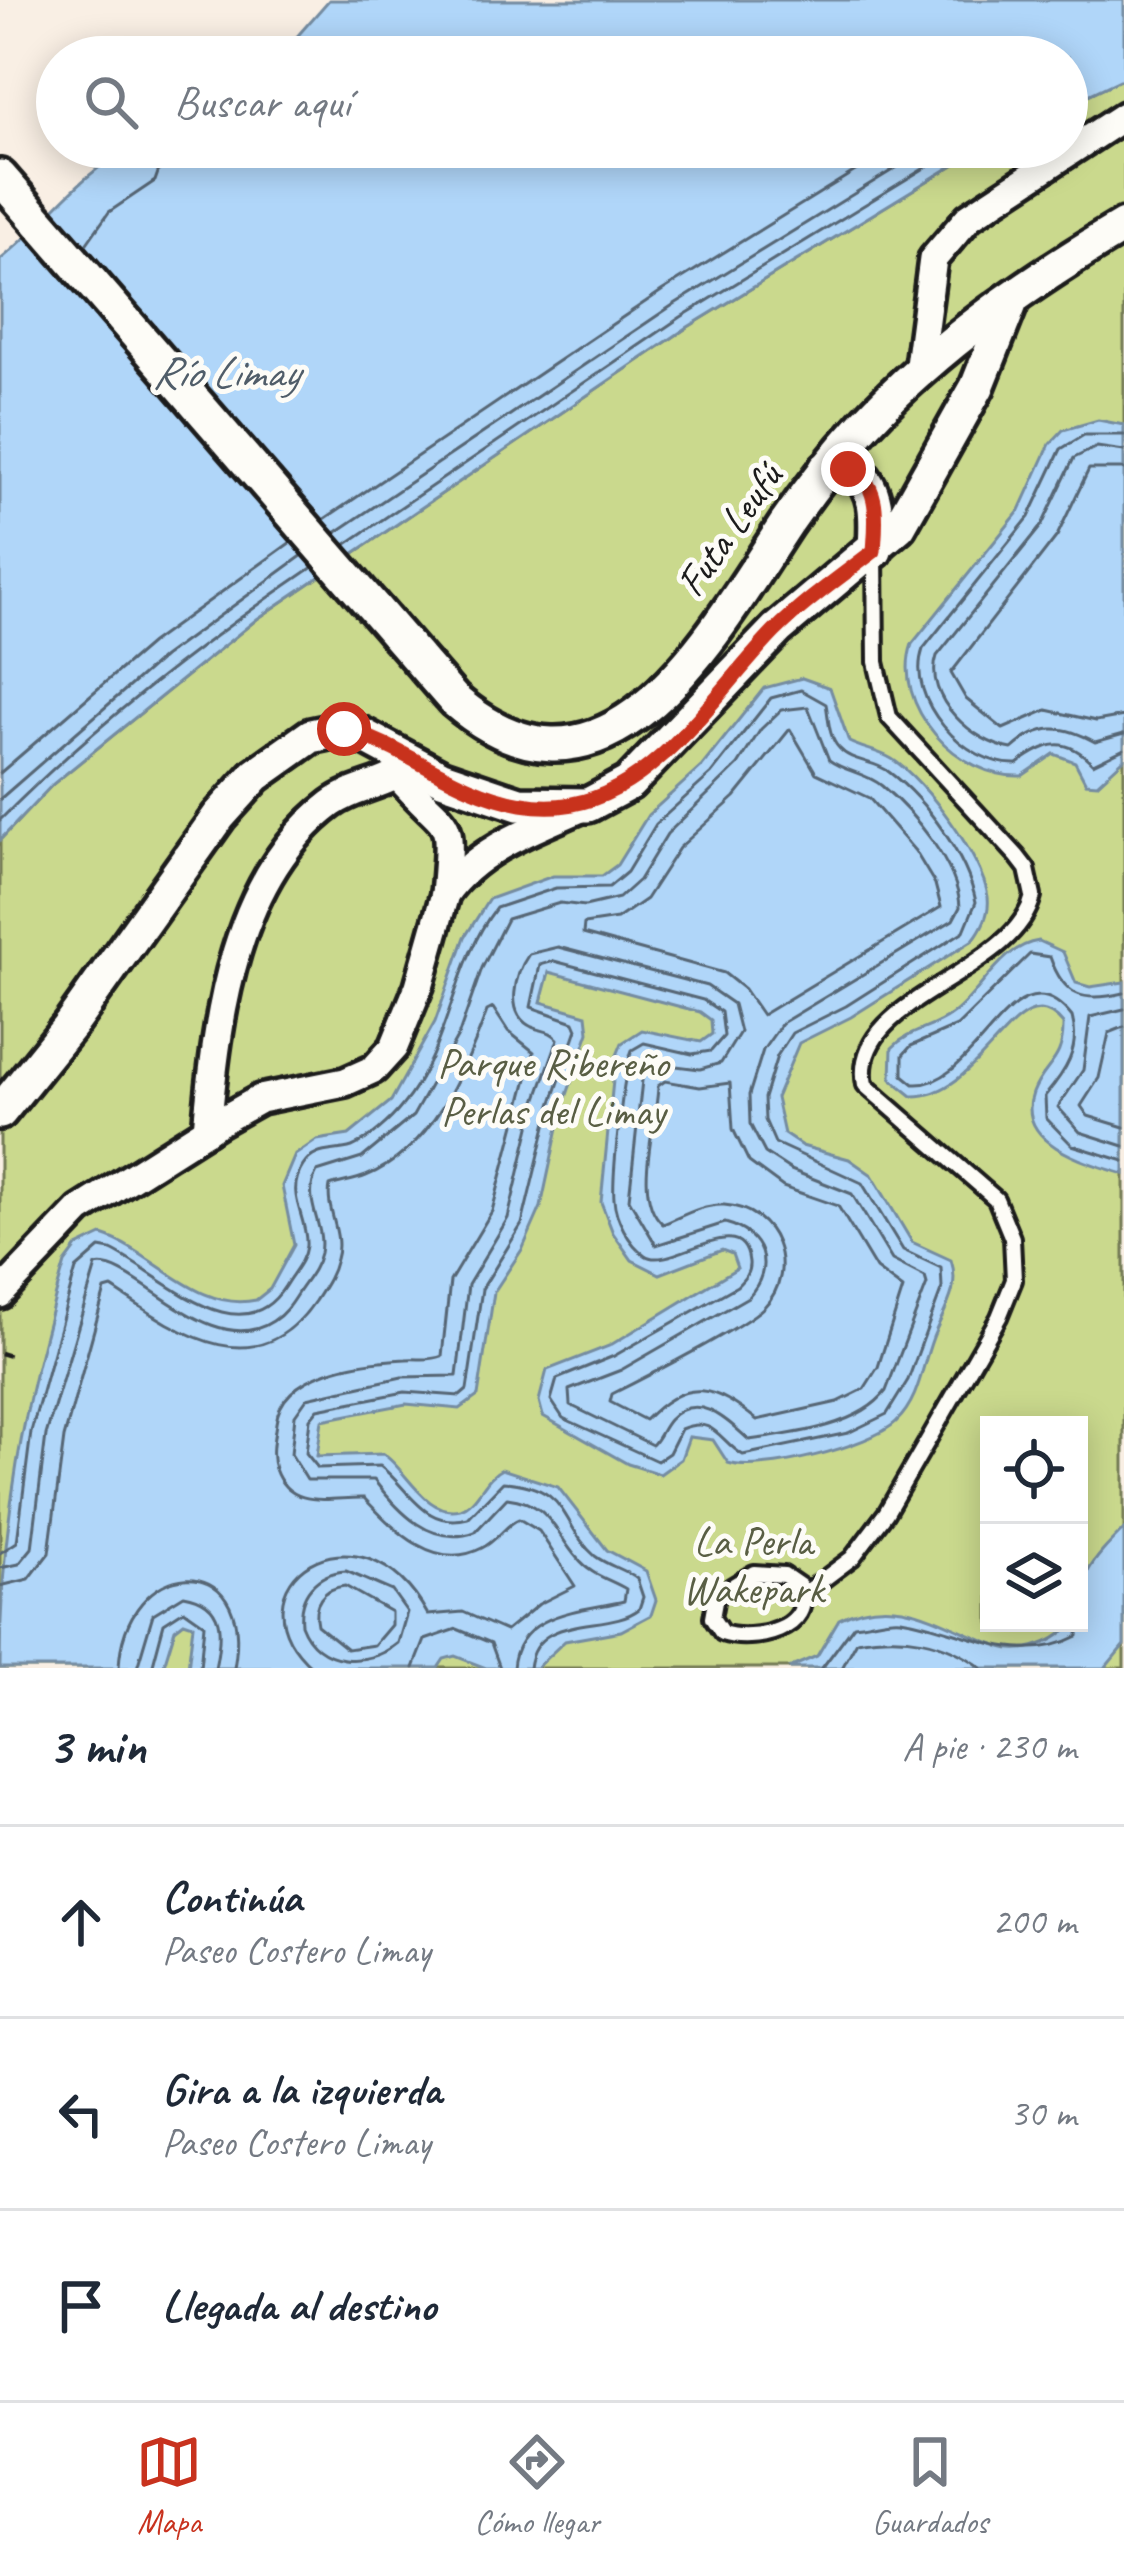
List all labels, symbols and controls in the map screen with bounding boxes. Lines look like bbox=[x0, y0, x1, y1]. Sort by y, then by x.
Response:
search box bbox=[36, 36, 1088, 168]
icon: search bbox=[78, 69, 144, 135]
text: Buscar aquí bbox=[174, 74, 350, 131]
water label: Río Limay bbox=[152, 344, 305, 401]
route end bbox=[821, 442, 875, 496]
street label: Futa Leufú bbox=[664, 451, 796, 607]
route start bbox=[317, 702, 371, 756]
park label: Parque Ribereño Perlas del Limay bbox=[437, 1037, 671, 1138]
map controls bbox=[980, 1416, 1088, 1632]
button: locate bbox=[980, 1416, 1088, 1524]
park label: La Perla Wakepark bbox=[682, 1515, 827, 1616]
button: layers bbox=[980, 1524, 1088, 1632]
text: 3 min bbox=[48, 1714, 146, 1778]
text: A pie · 230 m bbox=[902, 1722, 1076, 1771]
text: Continúa bbox=[162, 1869, 302, 1926]
icon: ahead bbox=[48, 1889, 114, 1955]
text: 200 m bbox=[992, 1897, 1076, 1946]
text: Paseo Costero Limay bbox=[162, 1926, 431, 1975]
text: Gira a la izquierda bbox=[162, 2061, 441, 2118]
icon: left bbox=[48, 2081, 114, 2147]
text: 30 m bbox=[1010, 2089, 1076, 2138]
text: Paseo Costero Limay bbox=[162, 2118, 431, 2167]
icon: arrive bbox=[48, 2273, 114, 2339]
text: Llegada al destino bbox=[162, 2277, 436, 2334]
tab: Mapa bbox=[136, 2429, 202, 2543]
tab: Cómo llegar bbox=[475, 2429, 600, 2543]
tab: Guardados bbox=[872, 2429, 988, 2543]

